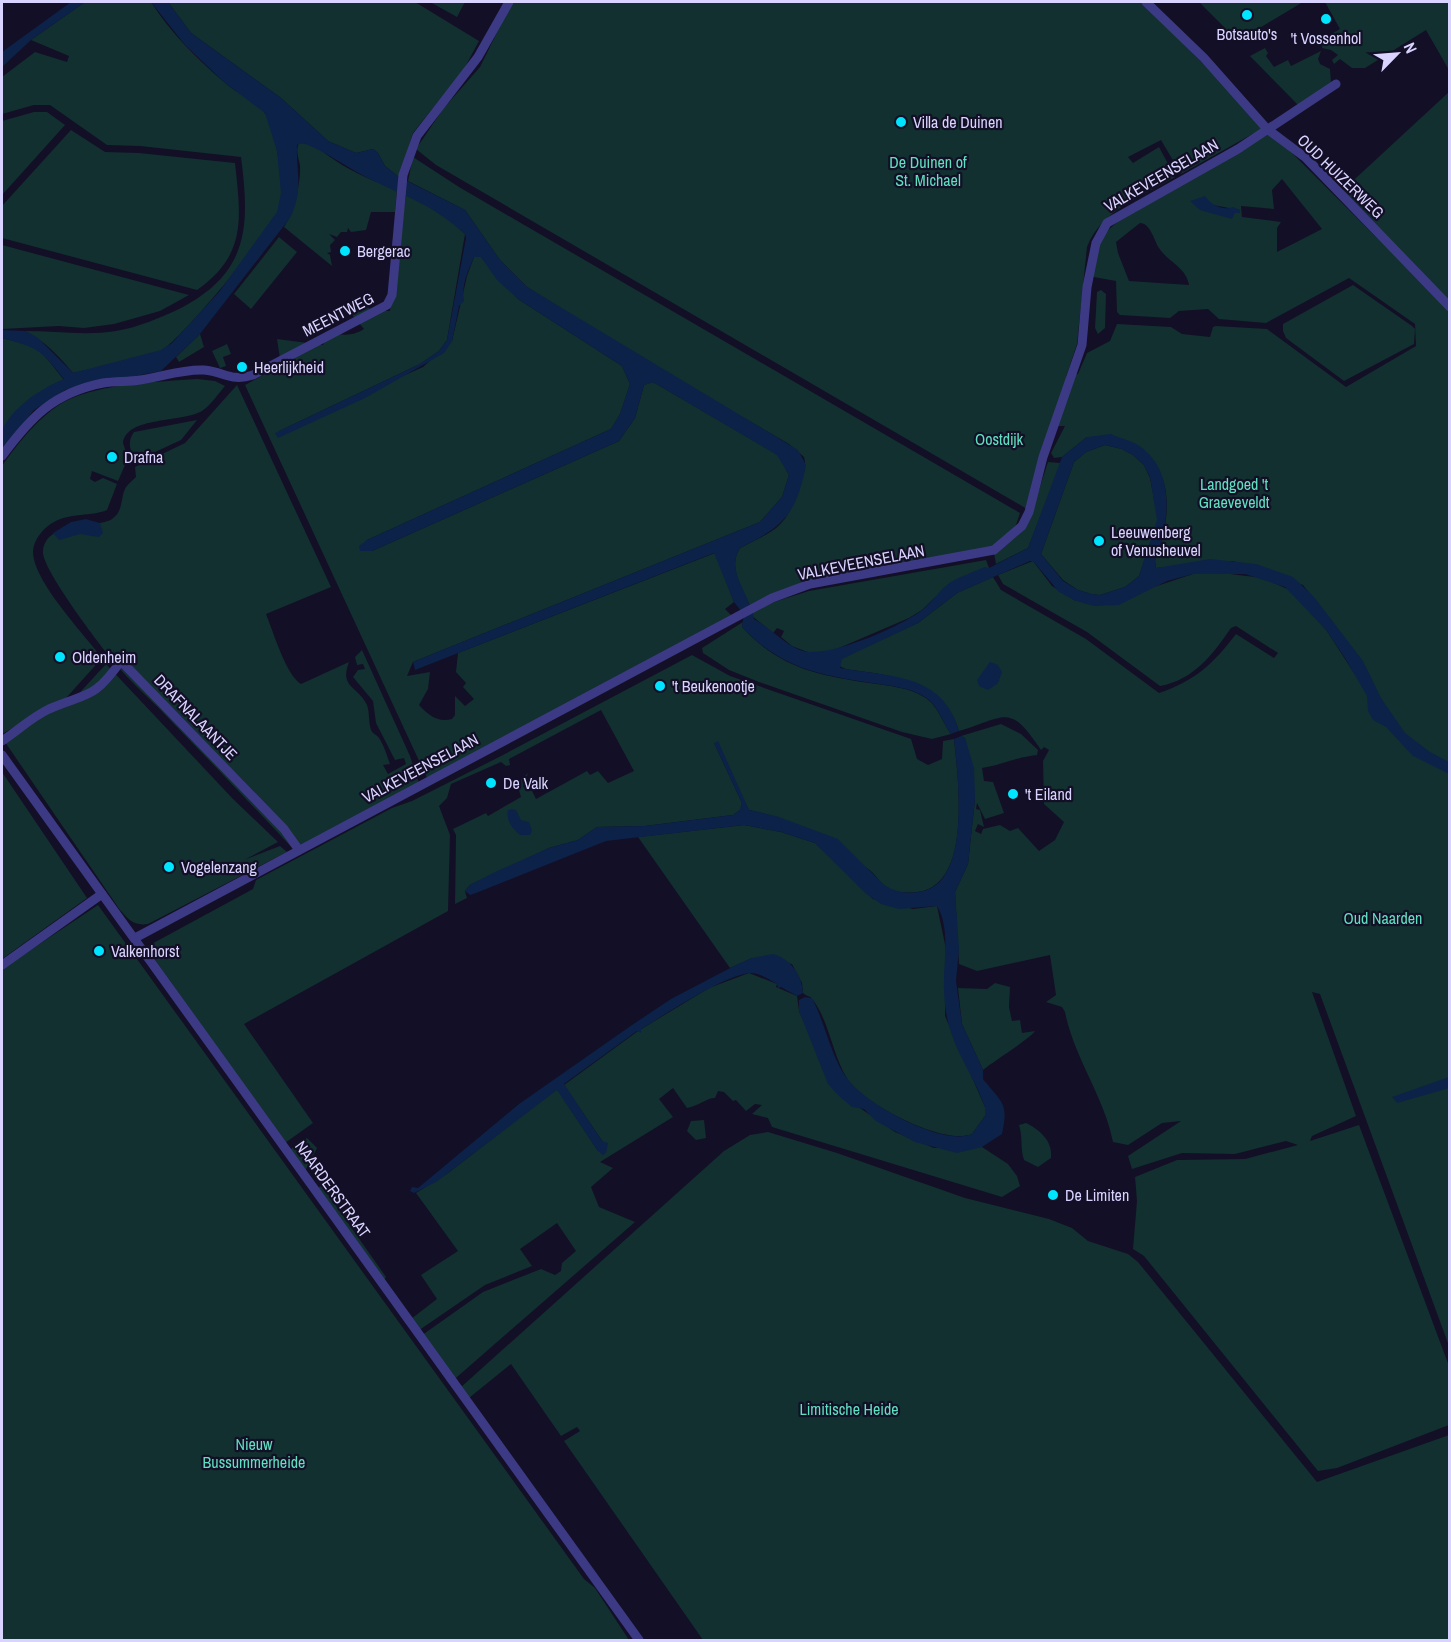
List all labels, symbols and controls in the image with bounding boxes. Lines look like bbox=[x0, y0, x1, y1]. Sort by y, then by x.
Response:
marker: Botsauto's bbox=[1240, 8, 1254, 22]
marker: 't Vossenhol bbox=[1319, 12, 1333, 26]
place label: Botsauto's bbox=[1217, 23, 1277, 45]
north arrow bbox=[1367, 24, 1427, 84]
place label: 't Vossenhol bbox=[1291, 27, 1361, 49]
text: N bbox=[1399, 39, 1423, 57]
place label: Villa de Duinen bbox=[913, 111, 1003, 133]
marker: Villa de Duinen bbox=[894, 115, 908, 129]
street label: OUD HUIZERWEG bbox=[1293, 129, 1389, 223]
street label: VALKEVEENSELAAN bbox=[1100, 133, 1222, 217]
park label: De Duinen of St. Michael bbox=[889, 151, 967, 191]
place label: Bergerac bbox=[357, 240, 411, 262]
marker: Bergerac bbox=[338, 244, 352, 258]
street label: MEENTWEG bbox=[299, 287, 377, 341]
place label: Heerlijkheid bbox=[254, 356, 324, 378]
marker: Heerlijkheid bbox=[235, 360, 249, 374]
park label: Oostdijk bbox=[975, 428, 1023, 450]
place label: Drafna bbox=[124, 446, 164, 468]
marker: Drafna bbox=[105, 450, 119, 464]
park label: Landgoed 't Graeveveldt bbox=[1199, 473, 1270, 513]
place label: Leeuwenberg of Venusheuvel bbox=[1111, 521, 1201, 561]
marker: Leeuwenberg of Venusheuvel bbox=[1092, 534, 1106, 548]
street label: VALKEVEENSELAAN bbox=[796, 539, 926, 585]
place label: Oldenheim bbox=[72, 646, 136, 668]
marker: Oldenheim bbox=[53, 650, 67, 664]
street label: DRAFNALAANTJE bbox=[149, 669, 243, 765]
place label: 't Beukenootje bbox=[672, 675, 755, 697]
marker: 't Beukenootje bbox=[653, 679, 667, 693]
street label: VALKEVEENSELAAN bbox=[358, 728, 482, 808]
place label: De Valk bbox=[503, 772, 548, 794]
marker: De Valk bbox=[484, 776, 498, 790]
place label: 't Eiland bbox=[1025, 783, 1072, 805]
marker: 't Eiland bbox=[1006, 787, 1020, 801]
place label: Vogelenzang bbox=[181, 856, 258, 878]
marker: Vogelenzang bbox=[162, 860, 176, 874]
park label: Oud Naarden bbox=[1344, 907, 1422, 929]
place label: Valkenhorst bbox=[111, 940, 180, 962]
marker: Valkenhorst bbox=[92, 944, 106, 958]
street label: NAARDERSTRAAT bbox=[290, 1136, 376, 1242]
place label: De Limiten bbox=[1065, 1184, 1129, 1206]
marker: De Limiten bbox=[1046, 1188, 1060, 1202]
park label: Limitische Heide bbox=[799, 1398, 899, 1420]
park label: Nieuw Bussummerheide bbox=[203, 1433, 305, 1473]

